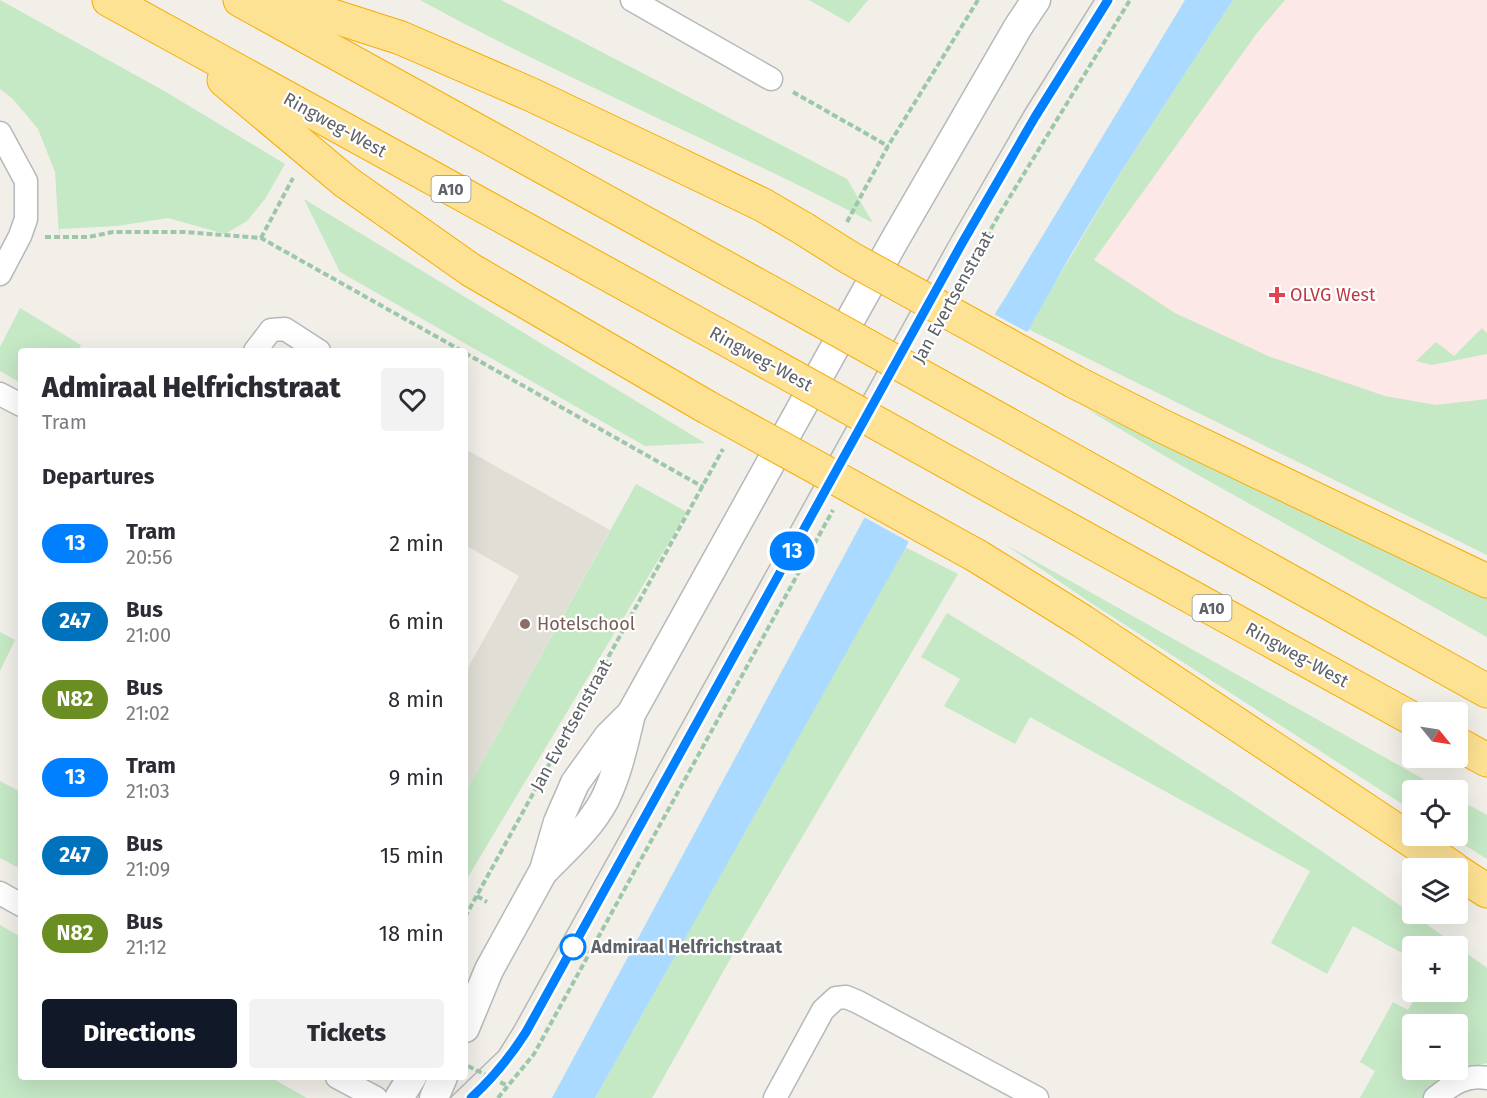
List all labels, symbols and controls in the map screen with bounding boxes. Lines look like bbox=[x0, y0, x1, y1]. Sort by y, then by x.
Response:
street label: Ringweg-West bbox=[280, 88, 391, 163]
road number: A10 bbox=[432, 176, 470, 202]
street label: Jan Evertsenstraat bbox=[908, 227, 999, 367]
place label: OLVG West bbox=[1290, 284, 1376, 306]
marker: OLVG West bbox=[1268, 286, 1286, 304]
street label: Ringweg-West bbox=[706, 322, 817, 397]
button: heart bbox=[381, 368, 444, 431]
text: Admiraal Helfrichstraat bbox=[42, 371, 340, 404]
text: Tram bbox=[42, 410, 87, 434]
text: Departures bbox=[42, 463, 154, 490]
text: Tram bbox=[126, 518, 176, 545]
text: 13 bbox=[65, 530, 85, 556]
text: 2 min bbox=[389, 530, 444, 557]
line badge: 13 bbox=[765, 532, 819, 570]
text: 13 bbox=[782, 538, 802, 564]
text: 20:56 bbox=[126, 545, 173, 569]
road number: A10 bbox=[1192, 595, 1232, 621]
text: Bus bbox=[126, 596, 163, 623]
text: 247 bbox=[59, 608, 91, 634]
text: 6 min bbox=[388, 608, 444, 635]
place label: Hotelschool bbox=[537, 613, 635, 635]
marker: Hotelschool bbox=[518, 617, 532, 631]
street label: Ringweg-West bbox=[1242, 618, 1353, 693]
text: 21:00 bbox=[126, 623, 171, 647]
street label: Jan Evertsenstraat bbox=[526, 655, 617, 795]
text: Bus bbox=[126, 674, 163, 701]
text: N82 bbox=[57, 686, 93, 712]
text: 8 min bbox=[388, 686, 444, 713]
text: 21:02 bbox=[126, 701, 170, 725]
north arrow bbox=[1402, 702, 1468, 768]
map controls bbox=[1402, 702, 1468, 1080]
text: Tram bbox=[126, 752, 176, 779]
text: 13 bbox=[65, 764, 85, 790]
text: 9 min bbox=[389, 764, 444, 791]
text: 21:03 bbox=[126, 779, 170, 803]
button: locate bbox=[1402, 780, 1468, 846]
text: Bus bbox=[126, 830, 163, 857]
text: 247 bbox=[59, 842, 91, 868]
text: 15 min bbox=[380, 842, 444, 869]
text: 21:09 bbox=[126, 857, 170, 881]
button: layers bbox=[1402, 858, 1468, 924]
text: Bus bbox=[126, 908, 163, 935]
text: N82 bbox=[57, 920, 93, 946]
text: 18 min bbox=[379, 920, 444, 947]
marker: Admiraal Helfrichstraat bbox=[560, 934, 586, 960]
text: 21:12 bbox=[126, 935, 167, 959]
place label: Admiraal Helfrichstraat bbox=[590, 936, 783, 958]
button: + bbox=[1402, 936, 1468, 1002]
button: Directions bbox=[42, 999, 237, 1068]
button: Tickets bbox=[249, 999, 444, 1068]
button: − bbox=[1402, 1014, 1468, 1080]

